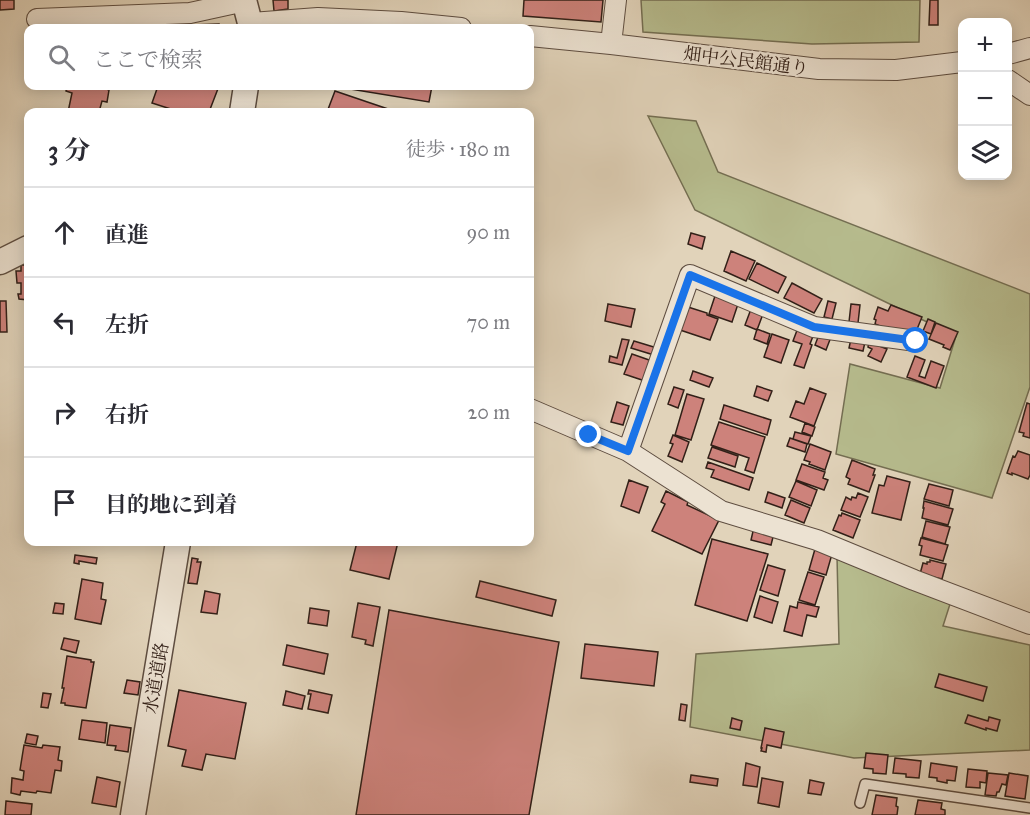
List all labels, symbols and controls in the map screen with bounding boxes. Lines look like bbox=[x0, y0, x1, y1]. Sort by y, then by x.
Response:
map controls bbox=[958, 18, 1012, 180]
button: + bbox=[958, 18, 1012, 72]
search box bbox=[24, 24, 534, 90]
icon: search bbox=[45, 41, 78, 74]
street label: 畑中公民館通り bbox=[682, 42, 810, 80]
text: ここで検索 bbox=[93, 46, 203, 73]
button: − bbox=[958, 72, 1012, 126]
button: layers bbox=[958, 126, 1012, 180]
text: 3 分 bbox=[48, 134, 90, 166]
text: 徒歩 · 180 m bbox=[406, 137, 510, 161]
icon: ahead bbox=[48, 216, 81, 249]
text: 90 m bbox=[467, 220, 510, 244]
text: 直進 bbox=[105, 221, 149, 248]
icon: left bbox=[48, 306, 81, 339]
text: 70 m bbox=[467, 310, 510, 334]
text: 左折 bbox=[105, 311, 149, 338]
route start bbox=[902, 327, 928, 353]
icon: right bbox=[48, 396, 81, 429]
text: 20 m bbox=[467, 400, 510, 424]
text: 右折 bbox=[105, 401, 149, 428]
route end bbox=[575, 421, 601, 447]
icon: arrive bbox=[48, 486, 81, 519]
text: 目的地に到着 bbox=[105, 491, 237, 518]
street label: 水道道路 bbox=[139, 641, 173, 715]

